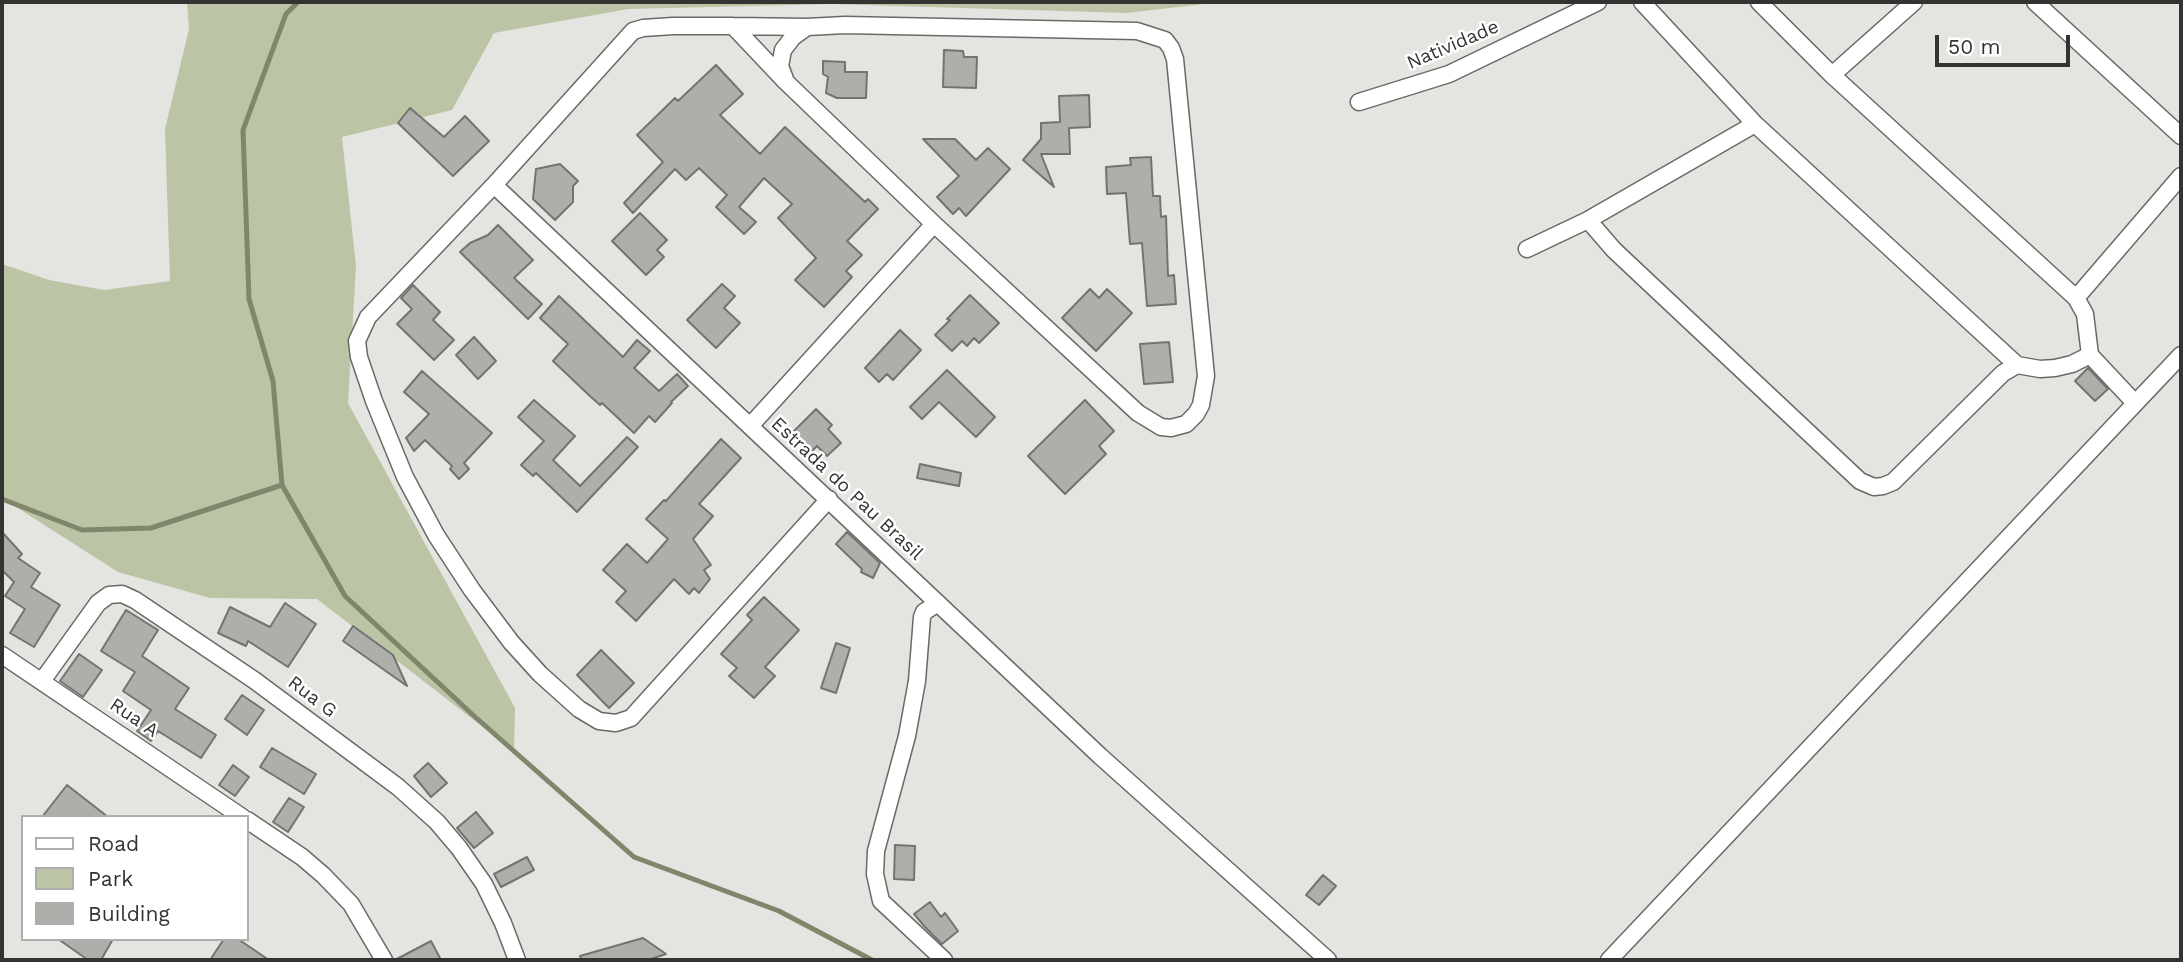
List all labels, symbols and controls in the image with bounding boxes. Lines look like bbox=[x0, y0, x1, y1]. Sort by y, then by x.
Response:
street label: Natividade bbox=[1404, 15, 1502, 75]
scale bar bbox=[1938, 21, 2073, 65]
text: 50 m bbox=[1948, 34, 2000, 59]
street label: Estrada do Pau Brasil bbox=[766, 413, 928, 565]
street label: Rua G bbox=[283, 671, 341, 723]
street label: Rua A bbox=[105, 693, 163, 743]
legend bbox=[21, 815, 248, 941]
text: Road bbox=[88, 831, 139, 856]
text: Park bbox=[88, 866, 133, 891]
text: Building bbox=[88, 901, 170, 926]

